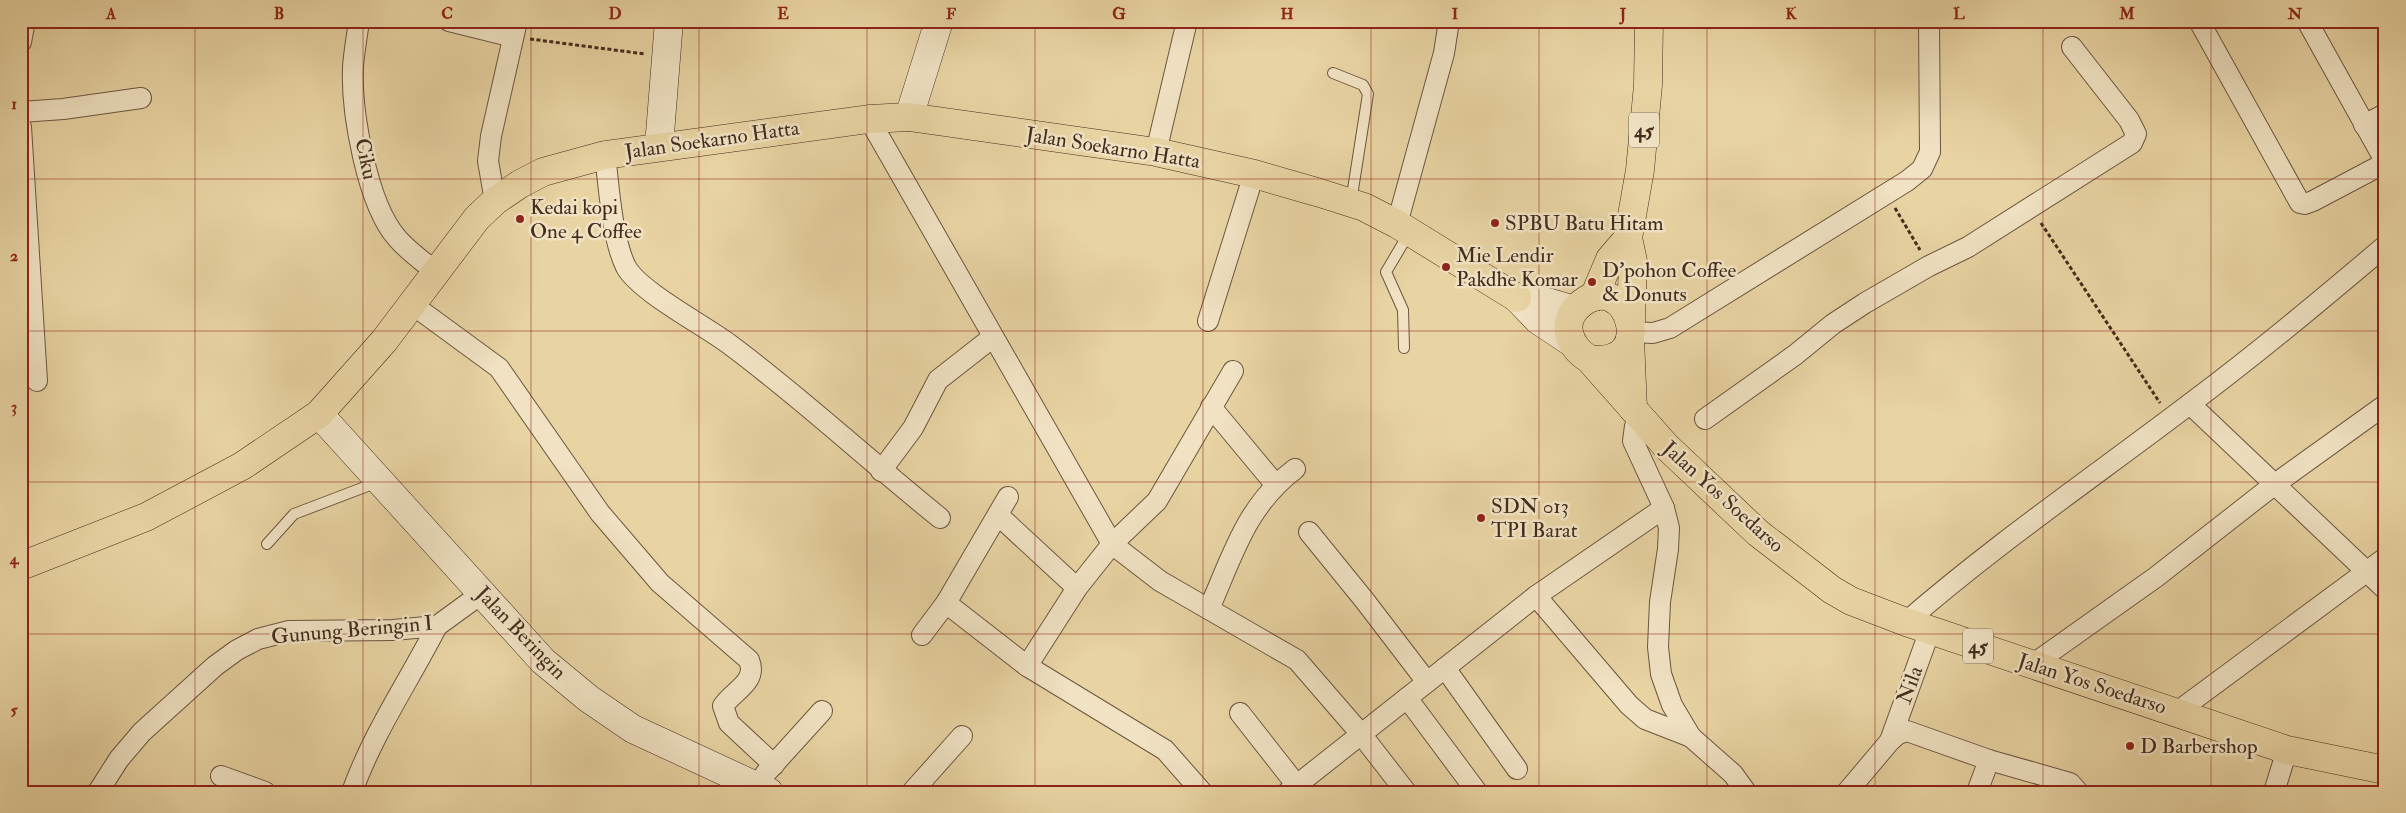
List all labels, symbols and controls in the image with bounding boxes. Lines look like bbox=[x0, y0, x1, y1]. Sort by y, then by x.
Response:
text: A bbox=[105, 4, 117, 24]
text: B bbox=[274, 4, 284, 24]
text: C bbox=[441, 4, 453, 24]
text: D bbox=[608, 4, 622, 24]
text: E bbox=[777, 4, 789, 24]
text: F bbox=[946, 4, 956, 24]
text: G bbox=[1112, 4, 1126, 24]
text: H bbox=[1280, 4, 1294, 24]
text: I bbox=[1452, 4, 1459, 24]
text: J bbox=[1619, 4, 1627, 25]
text: K bbox=[1785, 4, 1797, 24]
text: L bbox=[1953, 4, 1965, 24]
text: M bbox=[2118, 4, 2135, 24]
text: N bbox=[2287, 4, 2303, 24]
text: 1 bbox=[11, 94, 17, 114]
road number: 45 bbox=[1629, 112, 1659, 148]
street label: Jalan Soekarno Hatta bbox=[622, 114, 801, 166]
street label: Jalan Soekarno Hatta bbox=[1023, 121, 1202, 175]
street label: Ciku bbox=[348, 136, 384, 182]
place label: Kedai kopi One 4 Coffee bbox=[530, 194, 642, 245]
place label: SPBU Batu Hitam bbox=[1505, 210, 1663, 237]
marker: Kedai kopi One 4 Coffee bbox=[514, 213, 526, 225]
marker: SPBU Batu Hitam bbox=[1489, 217, 1501, 229]
place label: Mie Lendir Pakdhe Komar bbox=[1456, 242, 1578, 293]
text: 2 bbox=[10, 246, 18, 266]
place label: D'pohon Coffee & Donuts bbox=[1602, 257, 1737, 308]
marker: Mie Lendir Pakdhe Komar bbox=[1440, 261, 1452, 273]
marker: D'pohon Coffee & Donuts bbox=[1586, 276, 1598, 288]
text: 3 bbox=[11, 397, 17, 417]
street label: Jalan Yos Soedarso bbox=[1656, 435, 1790, 559]
place label: SDN 013 TPI Barat bbox=[1491, 493, 1578, 544]
marker: SDN 013 TPI Barat bbox=[1475, 512, 1487, 524]
text: 4 bbox=[9, 549, 20, 569]
street label: Jalan Beringin bbox=[469, 580, 572, 685]
street label: Gunung Beringin I bbox=[270, 609, 434, 651]
road number: 45 bbox=[1963, 628, 1993, 664]
street label: Jalan Yos Soedarso bbox=[2013, 647, 2170, 721]
street label: Nila bbox=[1891, 662, 1929, 708]
text: 5 bbox=[10, 700, 18, 720]
place label: D Barbershop bbox=[2140, 733, 2258, 760]
marker: D Barbershop bbox=[2124, 740, 2136, 752]

